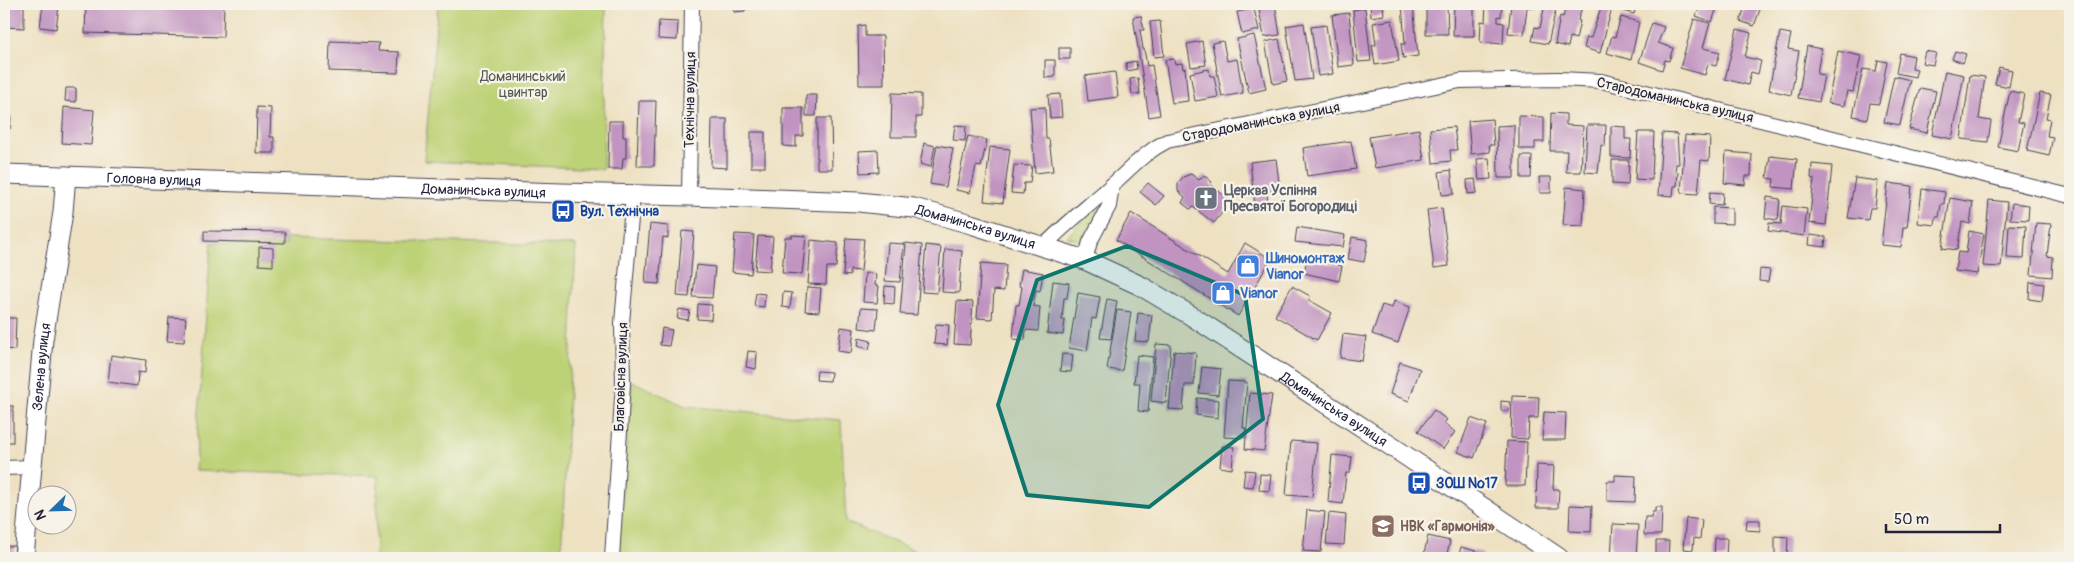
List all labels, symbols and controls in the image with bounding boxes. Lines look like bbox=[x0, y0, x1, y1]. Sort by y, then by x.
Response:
street label: Технічна вулиця bbox=[681, 52, 699, 148]
park label: Доманинський цвинтар bbox=[479, 68, 566, 101]
street label: Стародоманинська вулиця bbox=[1595, 74, 1755, 126]
street label: Стародоманинська вулиця bbox=[1181, 98, 1341, 146]
street label: Головна вулиця bbox=[106, 169, 201, 189]
street label: Доманинська вулиця bbox=[420, 180, 546, 201]
place label: Церква Успіння Пресвятої Богородиці bbox=[1224, 182, 1358, 215]
church icon: Церква Успіння Пресвятої Богородиці bbox=[1193, 185, 1219, 211]
bus stop icon: Вул. Технічна bbox=[550, 198, 576, 224]
street label: Доманинська вулиця bbox=[913, 200, 1038, 252]
place label: Вул. Технічна bbox=[580, 203, 660, 220]
place label: Шиномонтаж Vianor bbox=[1265, 250, 1345, 283]
shop icon: Шиномонтаж Vianor bbox=[1235, 253, 1261, 279]
shop icon: Vianor bbox=[1210, 280, 1236, 306]
place label: Vianor bbox=[1240, 285, 1279, 302]
street label: Зелена вулиця bbox=[28, 322, 54, 411]
street label: Благовісна вулиця bbox=[611, 322, 631, 432]
street label: Доманинська вулиця bbox=[1276, 367, 1391, 450]
bus stop icon: ЗОШ №17 bbox=[1406, 470, 1432, 496]
place label: ЗОШ №17 bbox=[1436, 475, 1498, 492]
north arrow bbox=[28, 484, 78, 534]
scale bar bbox=[1886, 502, 2000, 534]
text: N bbox=[31, 507, 50, 523]
text: 50 m bbox=[1894, 510, 1929, 529]
school or university icon: НВК «Гармонія» bbox=[1370, 513, 1396, 539]
place label: НВК «Гармонія» bbox=[1400, 518, 1495, 535]

